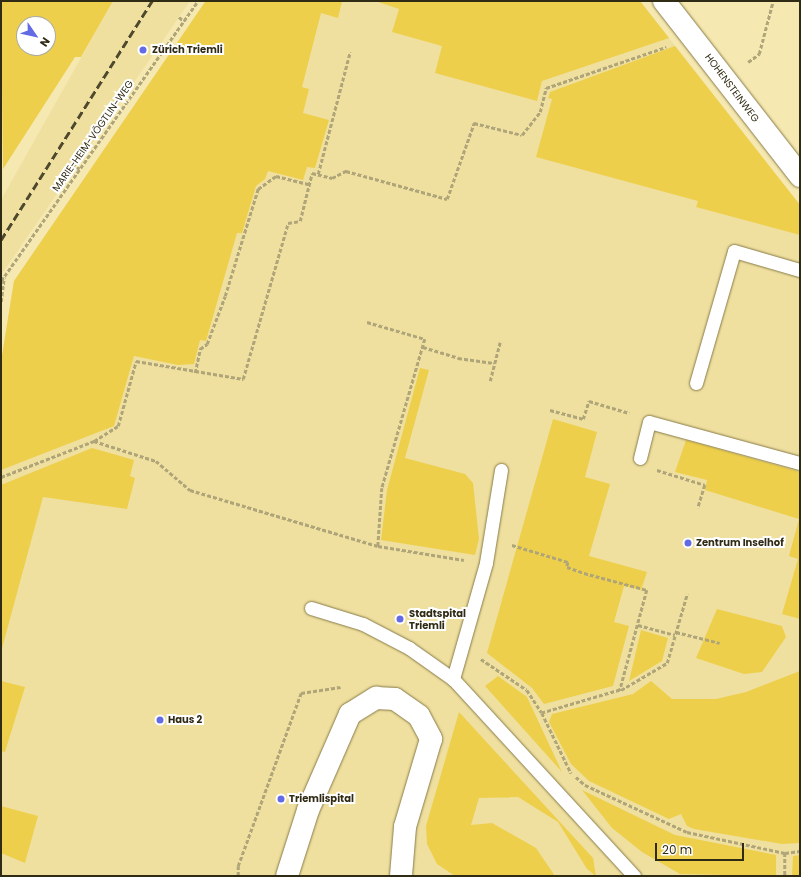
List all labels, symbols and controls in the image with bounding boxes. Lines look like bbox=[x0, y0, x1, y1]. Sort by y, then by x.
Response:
north arrow bbox=[16, 16, 56, 56]
text: N bbox=[36, 34, 54, 50]
marker: Zürich Triemli bbox=[137, 44, 149, 56]
place label: Zürich Triemli bbox=[152, 44, 223, 56]
street label: HOHENSTEINWEG bbox=[702, 51, 762, 125]
street label: MARIE-HEIM-VÖGTLIN-WEG bbox=[50, 78, 136, 194]
place label: Zentrum Inselhof bbox=[696, 537, 784, 549]
marker: Zentrum Inselhof bbox=[683, 538, 693, 548]
place label: Stadtspital Triemli bbox=[409, 607, 466, 630]
marker: Stadtspital Triemli bbox=[394, 613, 406, 625]
place label: Haus 2 bbox=[168, 714, 202, 726]
marker: Haus 2 bbox=[155, 715, 165, 725]
place label: Triemlispital bbox=[289, 793, 354, 805]
marker: Triemlispital bbox=[276, 794, 286, 804]
scale bar bbox=[657, 835, 746, 861]
text: 20 m bbox=[662, 841, 692, 858]

